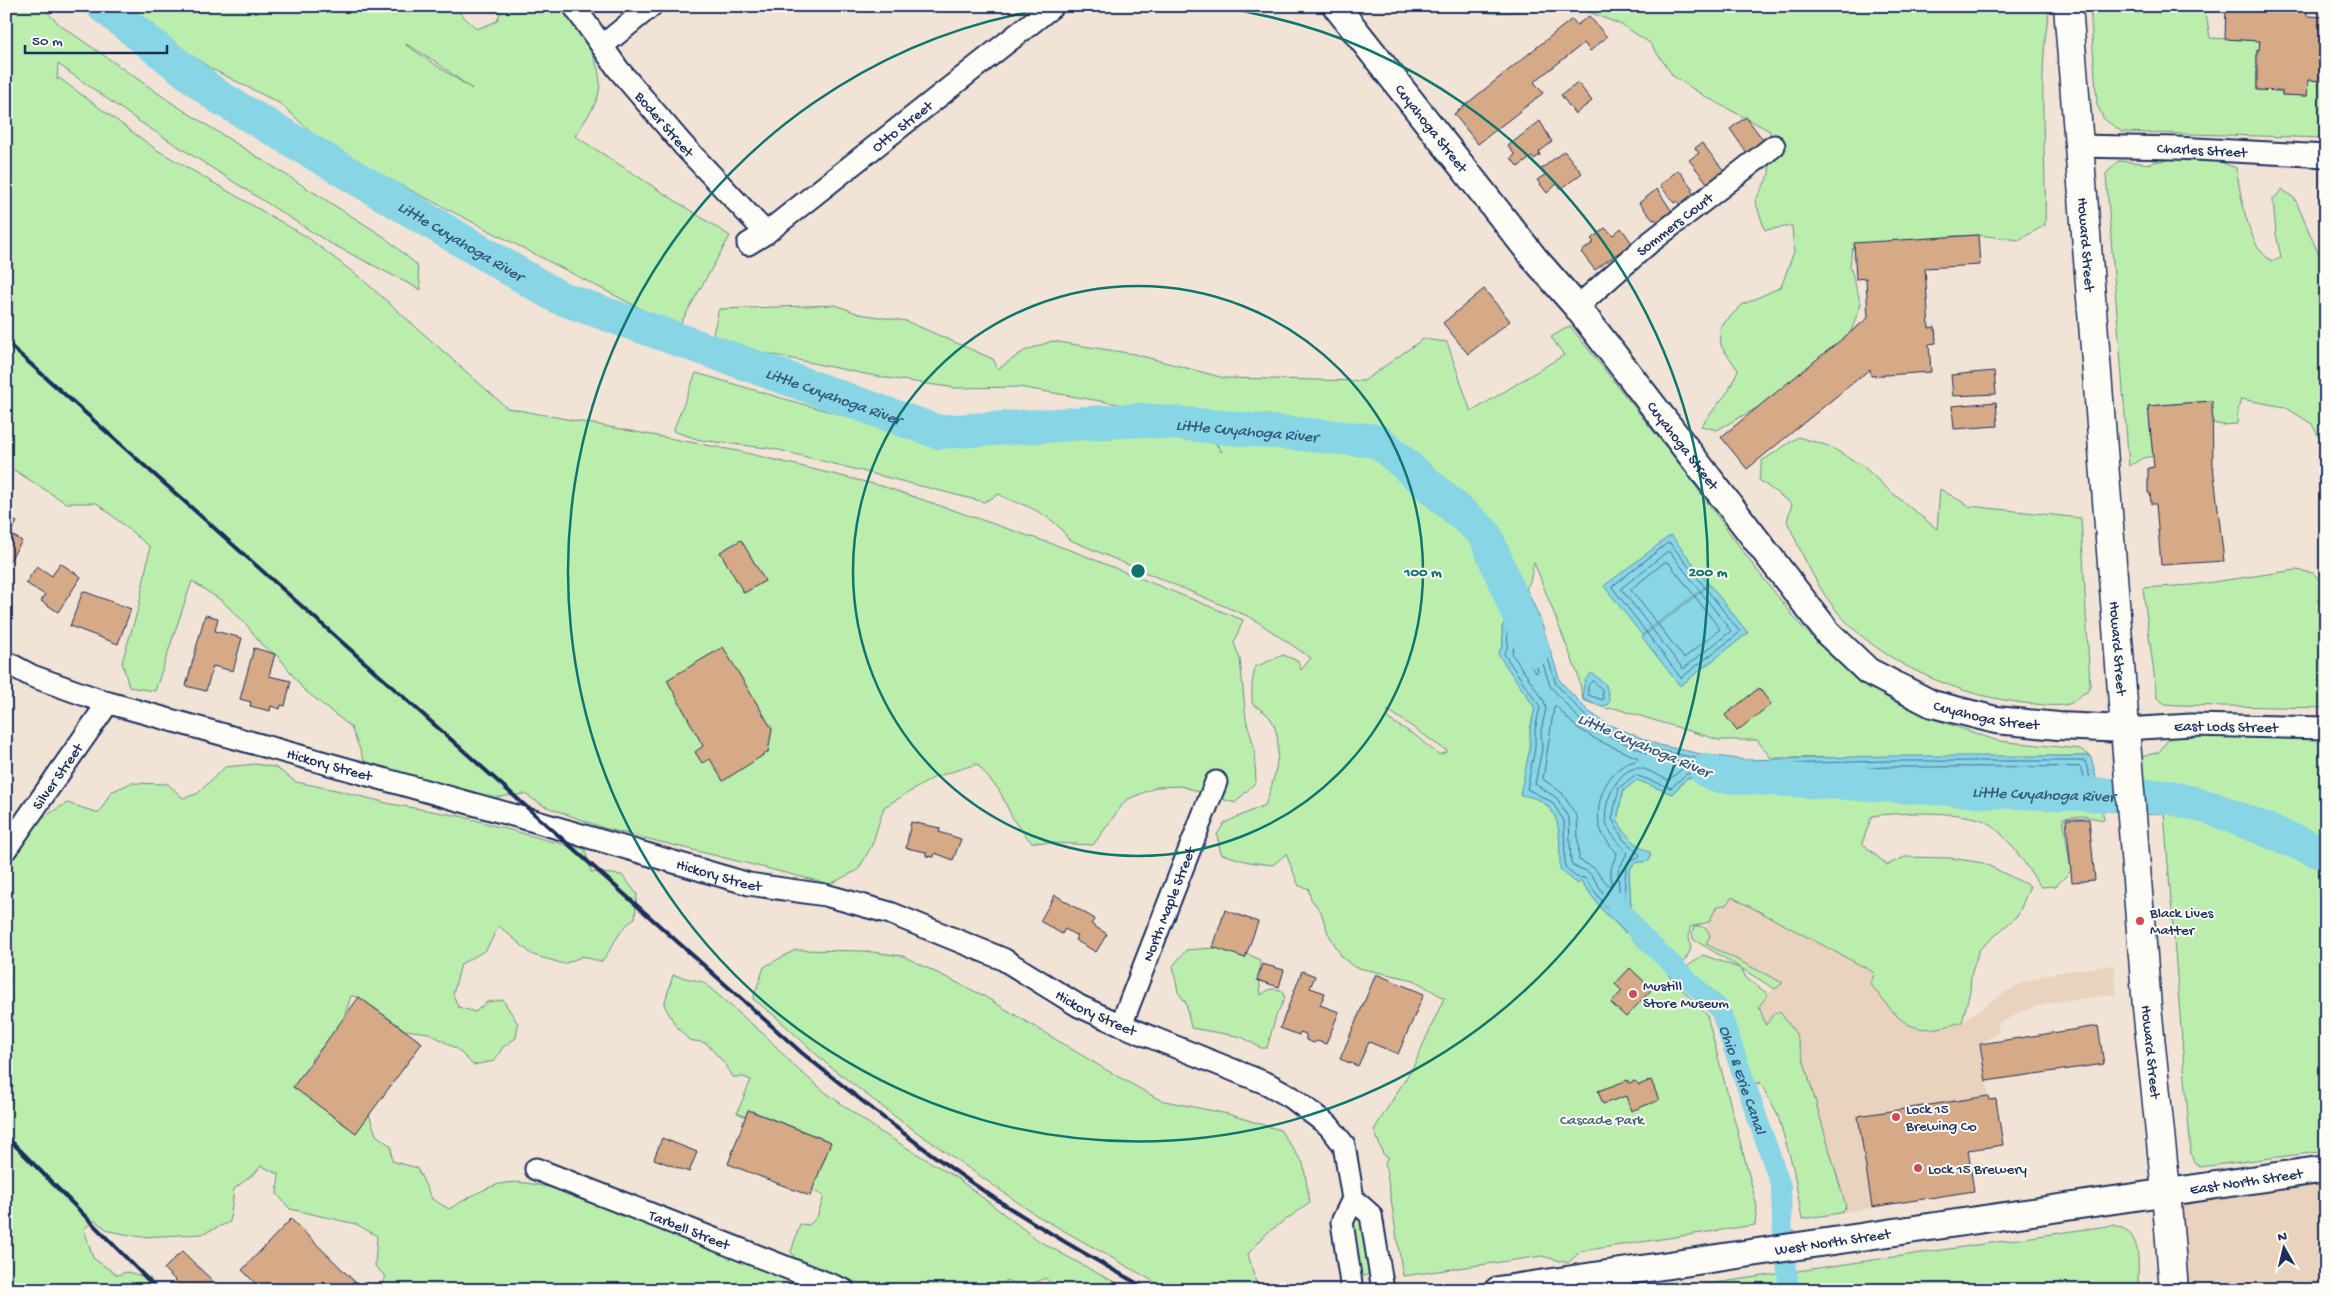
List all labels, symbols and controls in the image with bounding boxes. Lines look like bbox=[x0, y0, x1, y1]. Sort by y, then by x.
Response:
scale bar bbox=[25, 22, 168, 54]
text: 50 m bbox=[32, 33, 63, 51]
street label: Cuyahoga Street bbox=[1390, 81, 1472, 178]
street label: Boder Street bbox=[630, 88, 698, 163]
street label: Otto Street bbox=[869, 97, 938, 157]
street label: Charles Street bbox=[2157, 141, 2249, 163]
street label: Sommers Court bbox=[1633, 189, 1719, 261]
street label: Howard Street bbox=[2072, 197, 2098, 294]
water label: Little Cuyahoga River bbox=[393, 199, 529, 289]
water label: Little Cuyahoga River bbox=[763, 366, 906, 432]
street label: Cuyahoga Street bbox=[1642, 398, 1723, 496]
water label: Little Cuyahoga River bbox=[1175, 417, 1322, 449]
centre of rings bbox=[1129, 562, 1147, 580]
text: 100 m bbox=[1403, 564, 1442, 582]
text: 200 m bbox=[1689, 564, 1728, 582]
street label: Howard Street bbox=[2104, 601, 2129, 698]
street label: Cuyahoga Street bbox=[1931, 698, 2042, 735]
water label: Little Cuyahoga River bbox=[1574, 711, 1716, 785]
street label: East Lods Street bbox=[2173, 718, 2280, 738]
street label: Silver Street bbox=[29, 739, 89, 814]
street label: Hickory Street bbox=[284, 746, 375, 787]
water label: Little Cuyahoga River bbox=[1972, 784, 2118, 808]
street label: North Maple Street bbox=[1140, 843, 1201, 964]
street label: Hickory Street bbox=[674, 856, 764, 897]
place label: Black Lives Matter bbox=[2149, 905, 2214, 940]
marker: Black Lives Matter bbox=[2134, 915, 2146, 927]
place label: Mustill Store Museum bbox=[1643, 978, 1729, 1013]
street label: Hickory Street bbox=[1051, 987, 1140, 1042]
marker: Mustill Store Museum bbox=[1627, 988, 1639, 1000]
street label: Howard Street bbox=[2136, 1004, 2164, 1101]
water label: Ohio & Erie Canal bbox=[1713, 1023, 1769, 1138]
place label: Lock 15 Brewing Co bbox=[1905, 1101, 1977, 1136]
marker: Lock 15 Brewing Co bbox=[1890, 1111, 1902, 1123]
park label: Cascade Park bbox=[1560, 1112, 1645, 1130]
place label: Lock 15 Brewery bbox=[1928, 1161, 2028, 1179]
marker: Lock 15 Brewery bbox=[1912, 1162, 1924, 1174]
street label: East North Street bbox=[2189, 1165, 2306, 1200]
street label: Tarbell Street bbox=[645, 1207, 734, 1256]
north arrow bbox=[2260, 1224, 2310, 1274]
street label: West North Street bbox=[1774, 1226, 1893, 1260]
text: N bbox=[2277, 1229, 2288, 1247]

